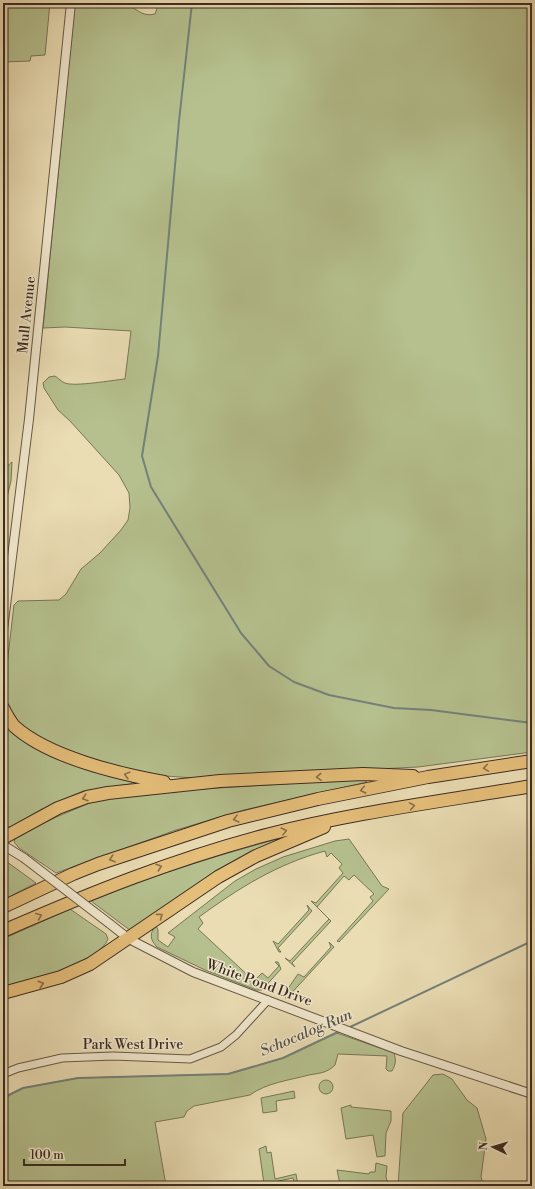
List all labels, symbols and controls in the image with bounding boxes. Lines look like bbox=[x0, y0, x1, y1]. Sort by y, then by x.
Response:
street label: Mull Avenue bbox=[14, 275, 40, 355]
one-way arrow bbox=[483, 763, 489, 772]
one-way arrow bbox=[124, 771, 131, 779]
one-way arrow bbox=[316, 773, 322, 781]
one-way arrow bbox=[359, 786, 366, 794]
one-way arrow bbox=[82, 793, 89, 802]
one-way arrow bbox=[409, 802, 415, 811]
one-way arrow bbox=[233, 814, 240, 823]
one-way arrow bbox=[281, 827, 287, 835]
one-way arrow bbox=[109, 855, 116, 863]
one-way arrow bbox=[156, 863, 163, 872]
one-way arrow bbox=[34, 913, 42, 921]
one-way arrow bbox=[156, 914, 163, 921]
street label: White Pond Drive bbox=[203, 955, 315, 1011]
one-way arrow bbox=[37, 980, 44, 989]
water label: Schocalog Run bbox=[257, 1005, 356, 1061]
street label: Park West Drive bbox=[83, 1036, 183, 1054]
north arrow bbox=[473, 1127, 513, 1167]
scale bar bbox=[24, 1141, 125, 1167]
text: N bbox=[477, 1141, 491, 1151]
text: 100 m bbox=[30, 1148, 64, 1163]

